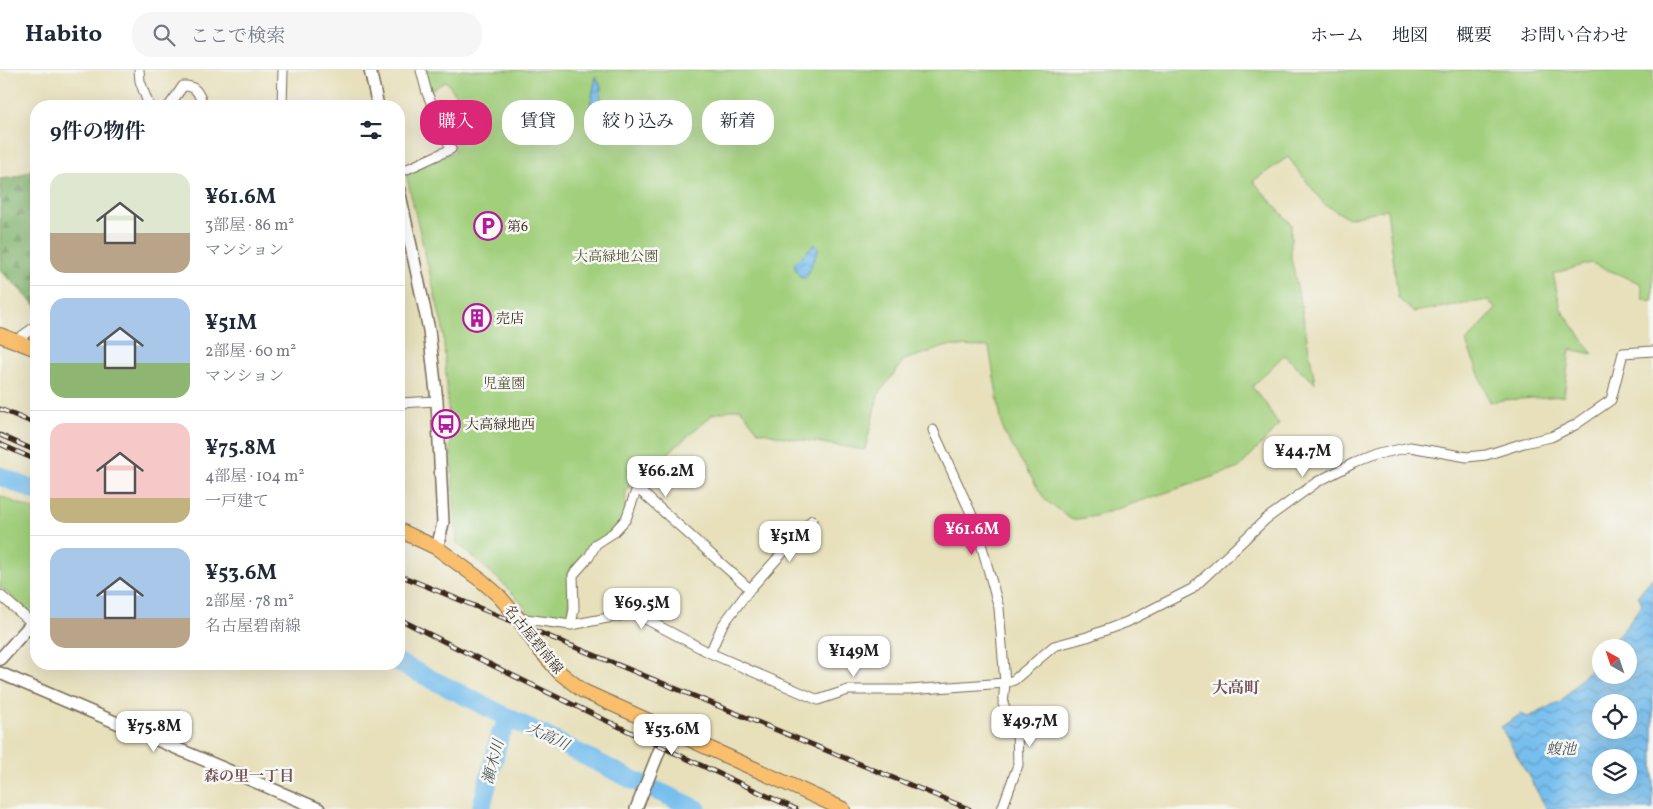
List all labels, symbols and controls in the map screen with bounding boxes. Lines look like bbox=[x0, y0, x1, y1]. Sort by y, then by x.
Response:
search box bbox=[132, 12, 482, 57]
text: Habito bbox=[25, 18, 102, 52]
icon: search bbox=[150, 21, 178, 49]
text: ここで検索 bbox=[190, 24, 285, 50]
text: ホーム bbox=[1310, 24, 1364, 49]
text: 地図 bbox=[1392, 24, 1428, 49]
text: 概要 bbox=[1456, 24, 1492, 49]
text: お問い合わせ bbox=[1520, 24, 1628, 49]
chip: 購入 bbox=[420, 100, 492, 145]
chip: 賃貸 bbox=[502, 100, 574, 145]
chip: 絞り込み bbox=[584, 100, 692, 145]
chip: 新着 bbox=[702, 100, 774, 145]
icon: filters bbox=[357, 116, 385, 144]
text: 9件の物件 bbox=[50, 118, 146, 147]
text: ¥61.6M bbox=[205, 183, 276, 212]
icon: home bbox=[90, 193, 150, 253]
parking icon: 第6 bbox=[473, 211, 503, 241]
text: 3部屋 · 86 m² bbox=[205, 215, 294, 237]
place label: 第6 bbox=[507, 218, 528, 237]
text: マンション bbox=[205, 240, 284, 262]
park label: 大高緑地公園 bbox=[574, 248, 658, 267]
building icon: 売店 bbox=[462, 303, 492, 333]
text: ¥51M bbox=[205, 309, 257, 338]
place label: 売店 bbox=[496, 310, 524, 329]
icon: home bbox=[90, 318, 150, 378]
text: 2部屋 · 60 m² bbox=[205, 341, 296, 363]
text: マンション bbox=[205, 366, 284, 388]
park label: 児童園 bbox=[483, 375, 525, 394]
bus stop icon: 大高緑地西 bbox=[431, 409, 461, 439]
place label: 大高緑地西 bbox=[465, 416, 535, 435]
text: ¥75.8M bbox=[205, 434, 276, 463]
pin: ¥44.7M bbox=[1262, 436, 1344, 478]
text: ¥44.7M bbox=[1275, 441, 1331, 463]
icon: home bbox=[90, 443, 150, 503]
pin: ¥66.2M bbox=[625, 456, 707, 498]
text: ¥66.2M bbox=[638, 461, 694, 483]
text: 4部屋 · 104 m² bbox=[205, 466, 304, 488]
text: 一戸建て bbox=[205, 491, 269, 513]
pin: ¥61.6M bbox=[931, 514, 1013, 556]
text: ¥61.6M bbox=[945, 519, 999, 541]
pin: ¥51M bbox=[760, 520, 820, 563]
text: ¥51M bbox=[770, 526, 810, 548]
text: ¥53.6M bbox=[205, 559, 277, 588]
icon: home bbox=[90, 568, 150, 628]
pin: ¥69.5M bbox=[601, 588, 683, 630]
text: 2部屋 · 78 m² bbox=[205, 591, 294, 613]
text: ¥69.5M bbox=[614, 593, 670, 615]
street label: 名古屋碧南線 bbox=[499, 601, 567, 679]
text: 名古屋碧南線 bbox=[205, 616, 301, 638]
pin: ¥149M bbox=[819, 636, 889, 678]
north arrow bbox=[1592, 639, 1638, 684]
map controls bbox=[1592, 639, 1637, 794]
text: ¥149M bbox=[829, 641, 879, 663]
district label: 大高町 bbox=[1212, 678, 1260, 700]
button: locate bbox=[1592, 694, 1637, 739]
pin: ¥49.7M bbox=[989, 706, 1071, 748]
pin: ¥75.8M bbox=[113, 710, 195, 753]
text: ¥49.7M bbox=[1002, 711, 1058, 733]
pin: ¥53.6M bbox=[631, 714, 713, 756]
text: ¥75.8M bbox=[127, 716, 181, 738]
water label: 大高川 bbox=[523, 718, 574, 758]
text: ¥53.6M bbox=[645, 719, 699, 741]
water label: 瀬木川 bbox=[478, 736, 511, 787]
water label: 蝮池 bbox=[1546, 740, 1578, 761]
button: layers bbox=[1592, 749, 1637, 794]
district label: 森の里一丁目 bbox=[204, 767, 294, 788]

